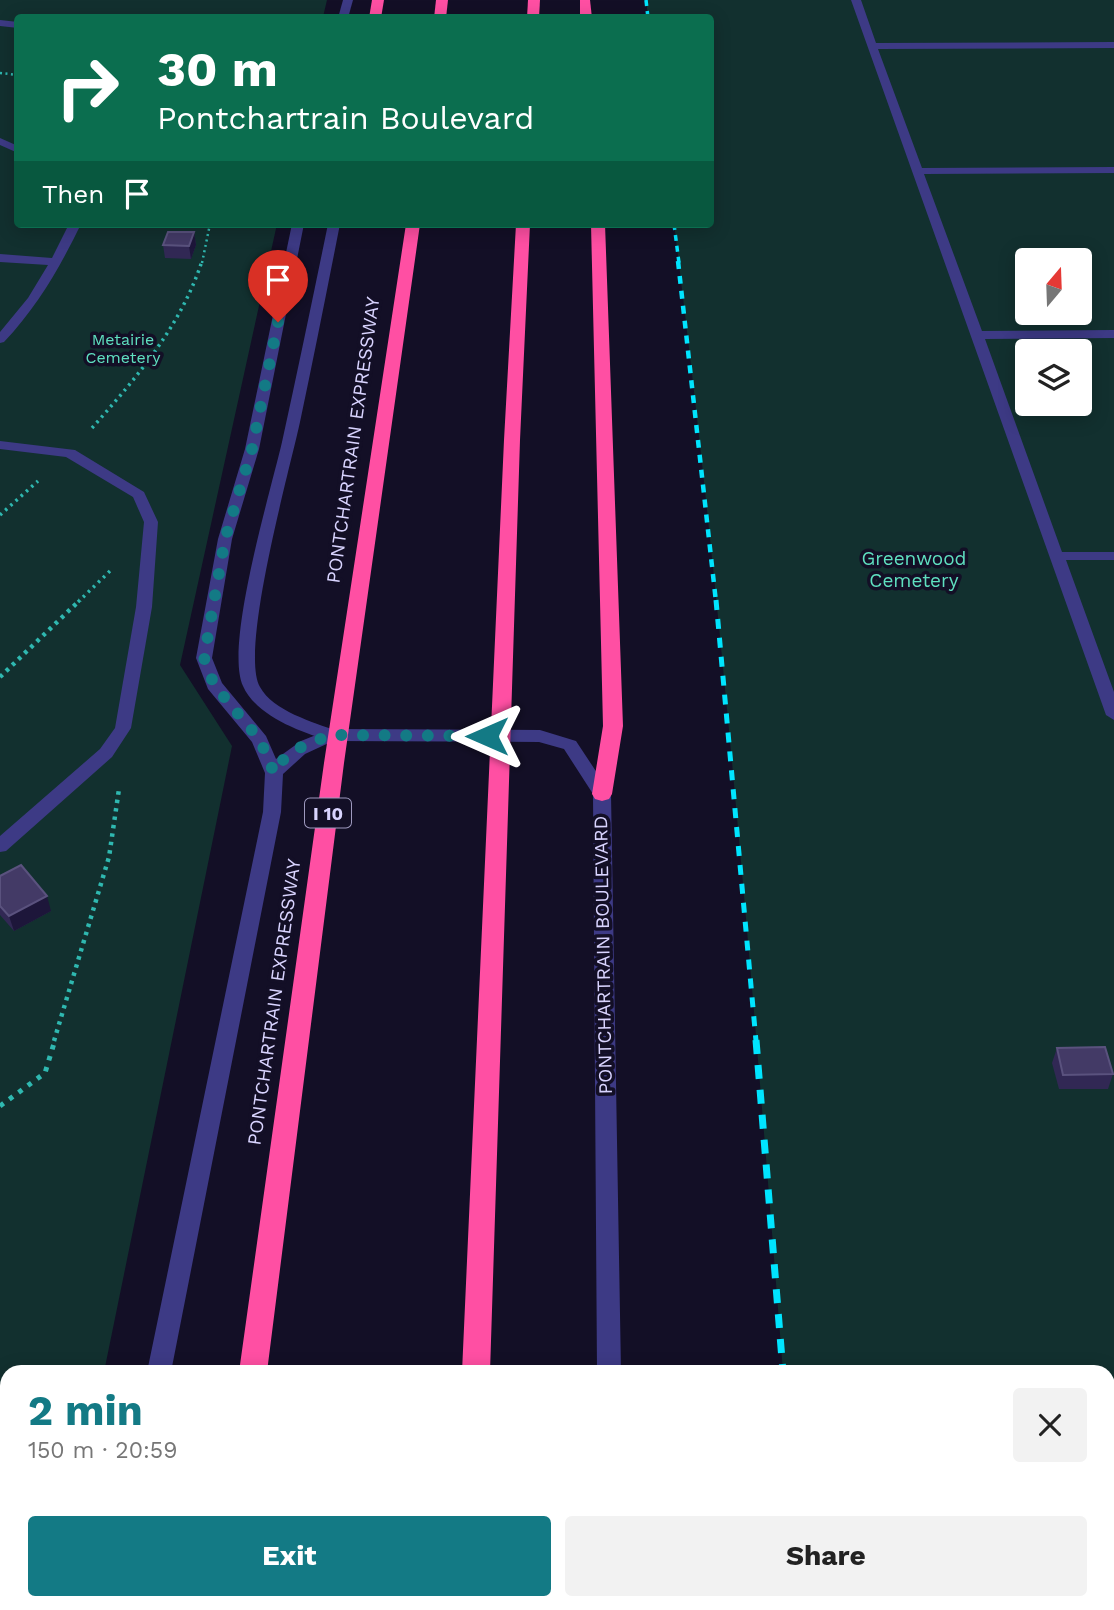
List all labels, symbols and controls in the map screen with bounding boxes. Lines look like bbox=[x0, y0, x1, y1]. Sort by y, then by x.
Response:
text: 30 m bbox=[157, 40, 278, 98]
icon: right bbox=[42, 42, 133, 133]
text: Pontchartrain Boulevard bbox=[157, 99, 534, 137]
icon: arrive bbox=[118, 175, 156, 213]
text: Then bbox=[42, 179, 104, 209]
north arrow bbox=[1015, 248, 1092, 326]
map controls bbox=[1015, 248, 1092, 416]
pin bbox=[248, 250, 308, 322]
icon: arrive bbox=[259, 261, 297, 299]
street label: PONTCHARTRAIN EXPRESSWAY bbox=[321, 295, 385, 585]
park label: Metairie Cemetery bbox=[85, 330, 161, 367]
button: layers bbox=[1015, 339, 1092, 416]
park label: Greenwood Cemetery bbox=[861, 547, 967, 592]
position arrow bbox=[450, 699, 524, 773]
road number: I 10 bbox=[305, 798, 351, 828]
street label: PONTCHARTRAIN BOULEVARD bbox=[589, 815, 617, 1095]
street label: PONTCHARTRAIN EXPRESSWAY bbox=[242, 857, 306, 1147]
text: 2 min bbox=[28, 1386, 143, 1435]
button: close bbox=[1013, 1388, 1087, 1462]
text: 150 m · 20:59 bbox=[28, 1437, 177, 1464]
button: Exit bbox=[28, 1516, 551, 1596]
button: Share bbox=[565, 1516, 1087, 1596]

